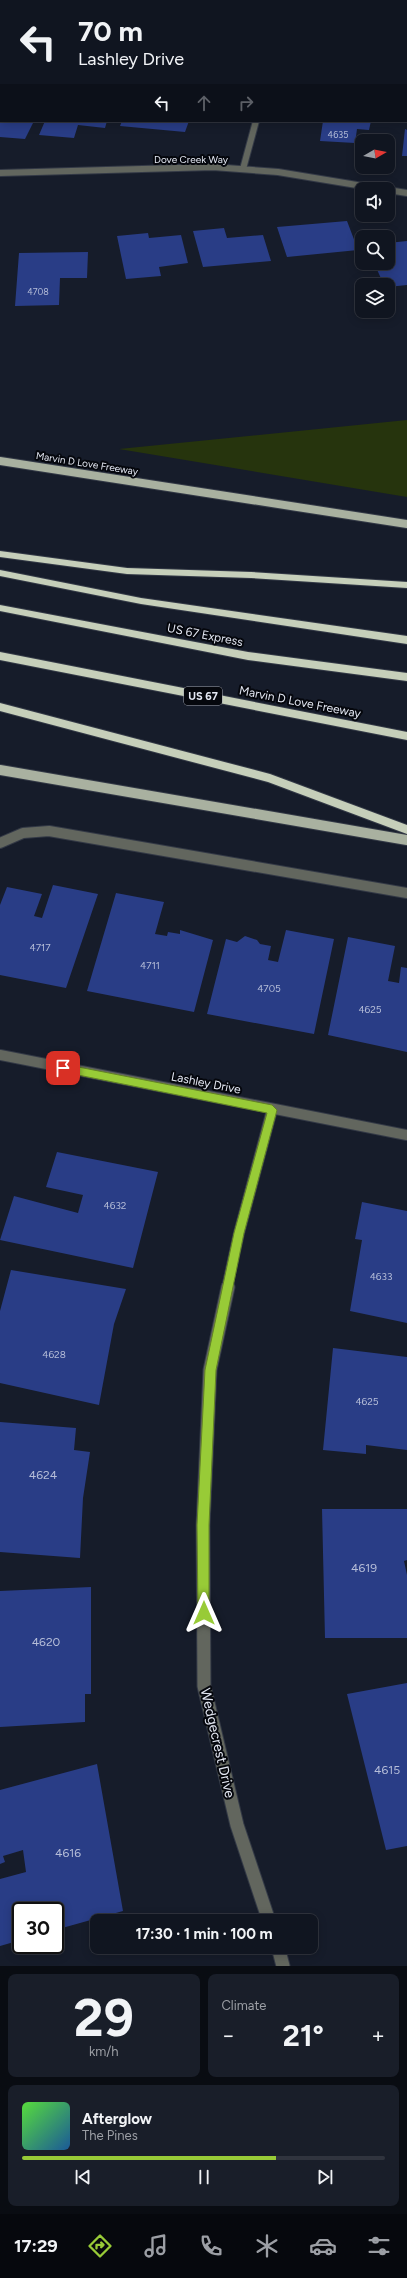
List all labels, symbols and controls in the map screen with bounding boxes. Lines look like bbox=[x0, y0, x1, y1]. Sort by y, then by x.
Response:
text: 70 m bbox=[78, 14, 143, 48]
icon: left bbox=[12, 16, 64, 68]
text: Lashley Drive bbox=[78, 48, 184, 70]
icon: left bbox=[151, 92, 173, 114]
icon: ahead bbox=[193, 92, 215, 114]
icon: right bbox=[235, 92, 257, 114]
house number: 4635 bbox=[328, 129, 348, 140]
north arrow bbox=[355, 134, 395, 174]
map controls bbox=[355, 134, 395, 318]
street label: Dove Creek Way bbox=[154, 153, 229, 166]
button: sound bbox=[355, 182, 395, 222]
button: search bbox=[355, 230, 395, 270]
button: layers bbox=[355, 278, 395, 318]
house number: 4708 bbox=[27, 286, 49, 297]
street label: Marvin D Love Freeway bbox=[35, 449, 140, 478]
street label: US 67 Express bbox=[166, 621, 244, 649]
street label: Marvin D Love Freeway bbox=[238, 683, 363, 721]
road number: US 67 bbox=[184, 687, 222, 705]
house number: 4717 bbox=[29, 941, 51, 954]
house number: 4711 bbox=[140, 959, 160, 972]
house number: 4705 bbox=[257, 982, 281, 995]
house number: 4625 bbox=[358, 1003, 382, 1016]
pin bbox=[46, 1051, 80, 1085]
icon: arrive bbox=[52, 1057, 74, 1079]
street label: Lashley Drive bbox=[170, 1069, 242, 1097]
house number: 4632 bbox=[104, 1199, 126, 1212]
house number: 4633 bbox=[370, 1270, 392, 1283]
house number: 4628 bbox=[42, 1348, 66, 1361]
house number: 4625 bbox=[355, 1395, 379, 1408]
house number: 4624 bbox=[29, 1468, 58, 1482]
house number: 4619 bbox=[351, 1561, 377, 1575]
position arrow bbox=[183, 1592, 225, 1634]
house number: 4620 bbox=[32, 1635, 61, 1649]
street label: Wedgecrest Drive bbox=[197, 1687, 238, 1800]
house number: 4615 bbox=[374, 1763, 400, 1777]
house number: 4616 bbox=[55, 1846, 81, 1860]
speed limit sign: 30 bbox=[12, 1902, 64, 1954]
text: 17:30 · 1 min · 100 m bbox=[135, 1925, 273, 1943]
text: 29 bbox=[74, 1987, 134, 2049]
text: Climate bbox=[222, 1998, 266, 2013]
text: 21° bbox=[283, 2017, 324, 2054]
text: − bbox=[222, 2022, 235, 2049]
text: + bbox=[371, 2022, 385, 2049]
text: km/h bbox=[89, 2044, 119, 2059]
text: Afterglow bbox=[82, 2110, 152, 2128]
text: The Pines bbox=[82, 2128, 138, 2143]
icon: previous bbox=[72, 2166, 94, 2188]
icon: pause bbox=[193, 2166, 215, 2188]
icon: next bbox=[314, 2166, 336, 2188]
icon: directions bbox=[86, 2232, 114, 2260]
icon: music bbox=[142, 2232, 170, 2260]
icon: phone bbox=[197, 2232, 225, 2260]
icon: climate bbox=[253, 2232, 281, 2260]
icon: car bbox=[309, 2232, 337, 2260]
icon: filters bbox=[365, 2232, 393, 2260]
text: 17:29 bbox=[14, 2235, 58, 2257]

